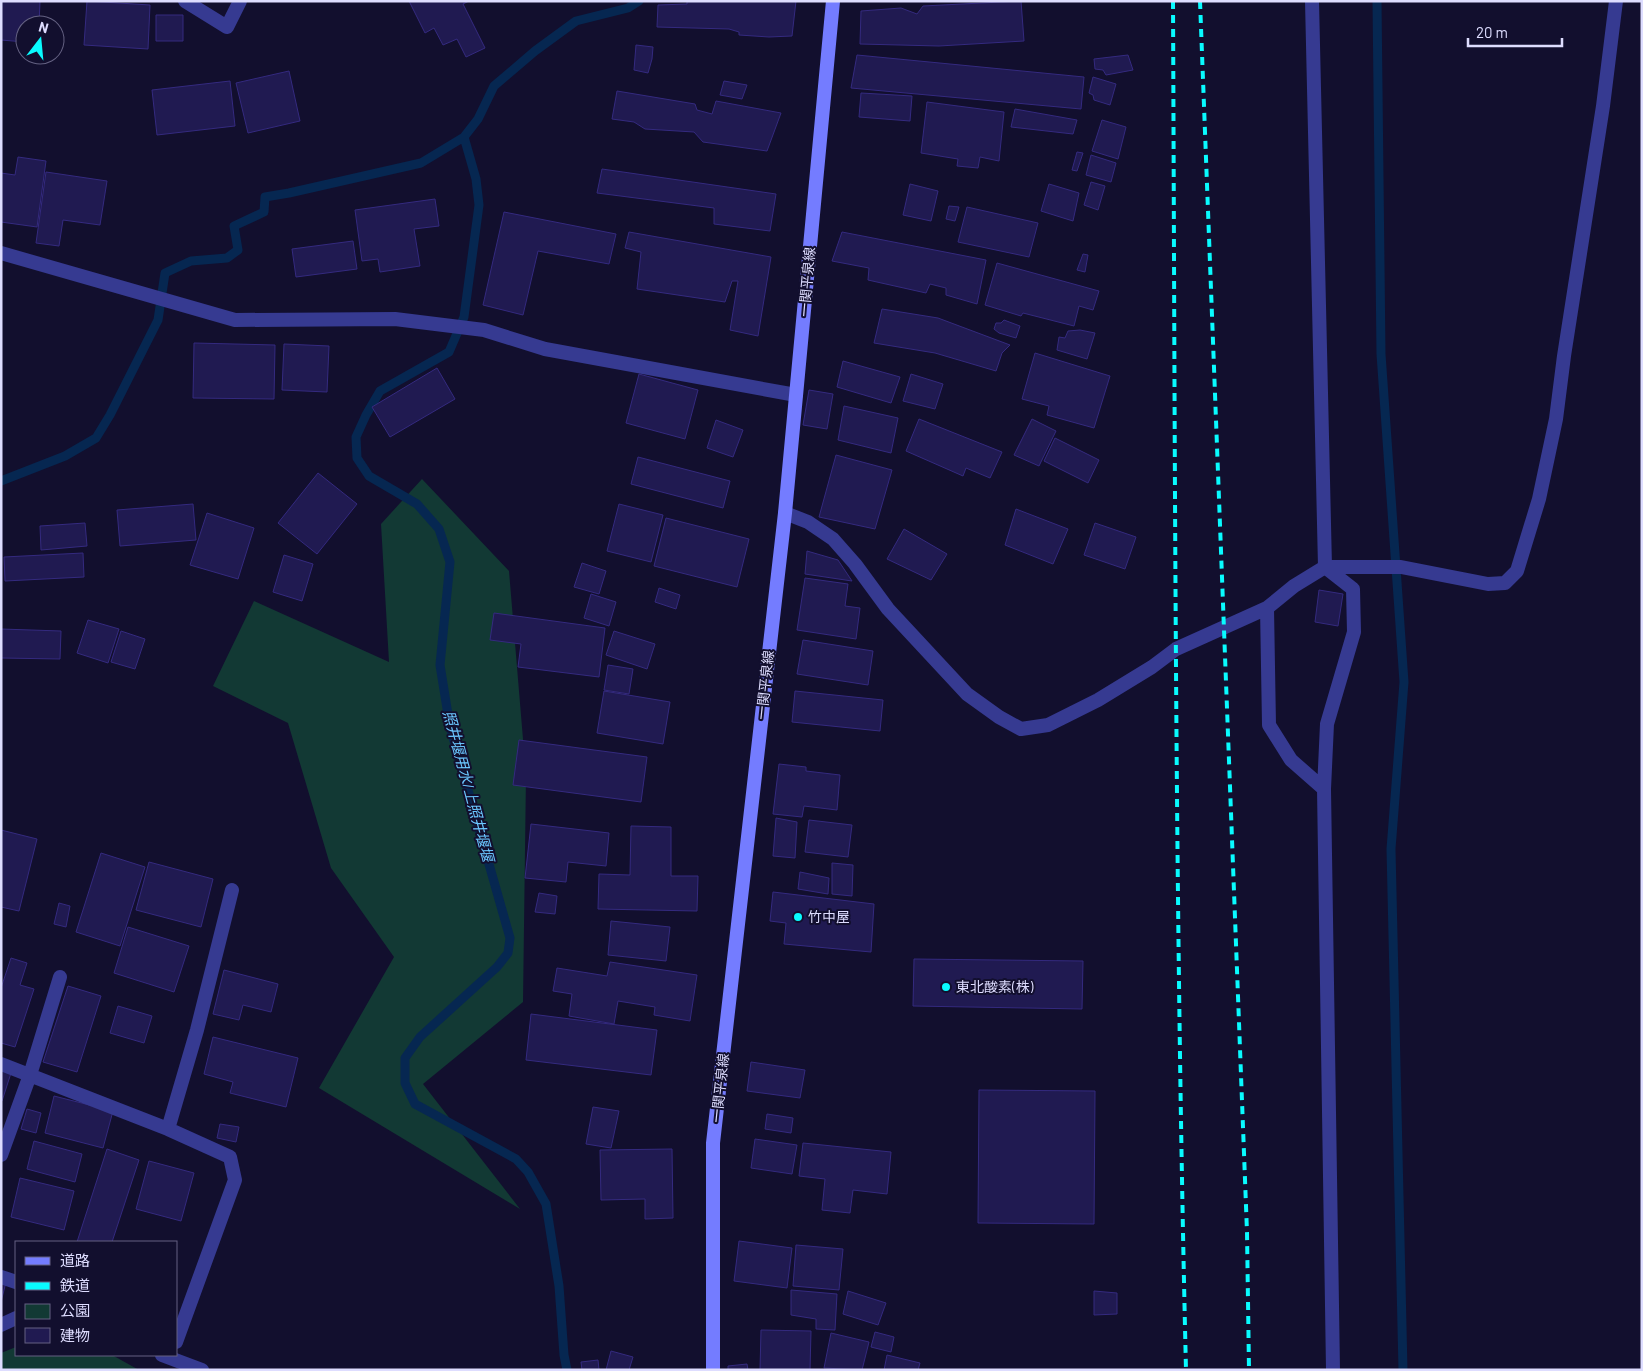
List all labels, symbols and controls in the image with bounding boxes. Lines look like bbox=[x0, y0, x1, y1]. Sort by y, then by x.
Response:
north arrow bbox=[15, 15, 65, 65]
scale bar bbox=[1468, 15, 1562, 47]
text: N bbox=[37, 18, 51, 36]
text: 20 m bbox=[1476, 23, 1508, 41]
street label: 一関平泉線 bbox=[795, 246, 818, 318]
street label: 一関平泉線 bbox=[752, 649, 777, 721]
water label: 照井堰用水/上照井堰堰 bbox=[440, 708, 499, 866]
place label: 竹中屋 bbox=[808, 908, 850, 925]
marker: 竹中屋 bbox=[792, 911, 804, 923]
place label: 東北酸素(株) bbox=[956, 978, 1034, 995]
marker: 東北酸素(株) bbox=[940, 981, 952, 993]
street label: 一関平泉線 bbox=[707, 1052, 732, 1124]
legend bbox=[15, 1241, 178, 1356]
text: 道路 bbox=[60, 1251, 90, 1269]
text: 鉄道 bbox=[60, 1276, 90, 1294]
text: 公園 bbox=[60, 1301, 90, 1319]
text: 建物 bbox=[60, 1326, 90, 1344]

